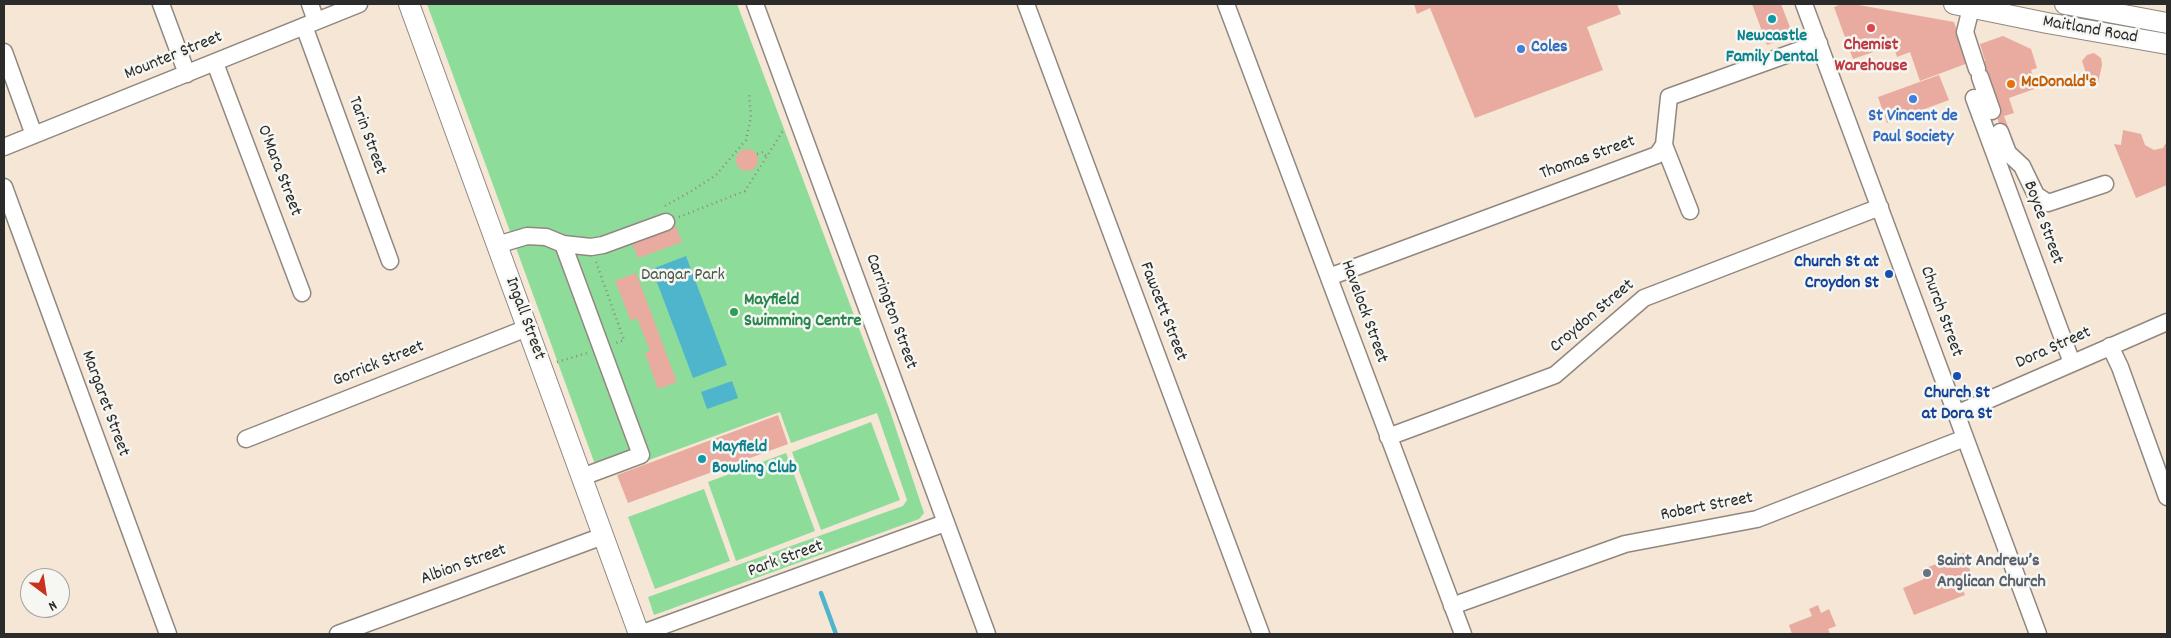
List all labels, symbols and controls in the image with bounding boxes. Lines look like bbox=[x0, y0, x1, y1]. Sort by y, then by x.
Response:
street label: Maitland Road bbox=[2041, 12, 2139, 50]
marker: Newcastle Family Dental bbox=[1766, 13, 1778, 25]
marker: Chemist Warehouse bbox=[1865, 22, 1877, 34]
place label: Newcastle Family Dental bbox=[1726, 27, 1818, 70]
street label: Mounter Street bbox=[122, 28, 226, 86]
place label: Chemist Warehouse bbox=[1835, 36, 1907, 78]
place label: Coles bbox=[1531, 38, 1568, 60]
marker: Coles bbox=[1515, 43, 1527, 55]
place label: McDonald's bbox=[2021, 73, 2097, 95]
marker: McDonald's bbox=[2005, 78, 2017, 90]
marker: St Vincent de Paul Society bbox=[1907, 93, 1919, 105]
street label: Tarin Street bbox=[342, 94, 390, 178]
place label: St Vincent de Paul Society bbox=[1868, 107, 1958, 150]
street label: O'Mara Street bbox=[251, 122, 305, 220]
street label: Thomas Street bbox=[1537, 132, 1639, 186]
street label: Boyce Street bbox=[2017, 179, 2067, 267]
street label: Carrington Street bbox=[859, 251, 921, 373]
place label: Church St at Croydon St bbox=[1794, 253, 1879, 296]
street label: Havelock Street bbox=[1334, 258, 1392, 366]
street label: Fawcett Street bbox=[1133, 259, 1191, 365]
street label: Church Street bbox=[1914, 264, 1966, 360]
park label: Dangar Park bbox=[641, 266, 725, 288]
marker: Church St at Croydon St bbox=[1883, 268, 1895, 280]
street label: Ingall Street bbox=[499, 275, 549, 363]
street label: Croydon Street bbox=[1546, 275, 1640, 359]
place label: Mayfield Swimming Centre bbox=[744, 291, 862, 334]
marker: Mayfield Swimming Centre bbox=[728, 306, 740, 318]
street label: Dora Street bbox=[2013, 323, 2095, 375]
street label: Gorrick Street bbox=[330, 337, 428, 393]
street label: Margaret Street bbox=[75, 348, 133, 460]
marker: Church St at Dora St bbox=[1951, 370, 1963, 382]
place label: Church St at Dora St bbox=[1922, 384, 1992, 426]
place label: Mayfield Bowling Club bbox=[712, 438, 797, 480]
marker: Mayfield Bowling Club bbox=[696, 453, 708, 465]
street label: Robert Street bbox=[1659, 488, 1755, 528]
street label: Park Street bbox=[745, 536, 827, 584]
street label: Albion Street bbox=[418, 541, 510, 591]
place label: Saint Andrew’s Anglican Church bbox=[1937, 552, 2046, 594]
marker: Saint Andrew’s Anglican Church bbox=[1921, 567, 1933, 579]
north arrow bbox=[20, 568, 70, 618]
text: N bbox=[44, 595, 60, 615]

